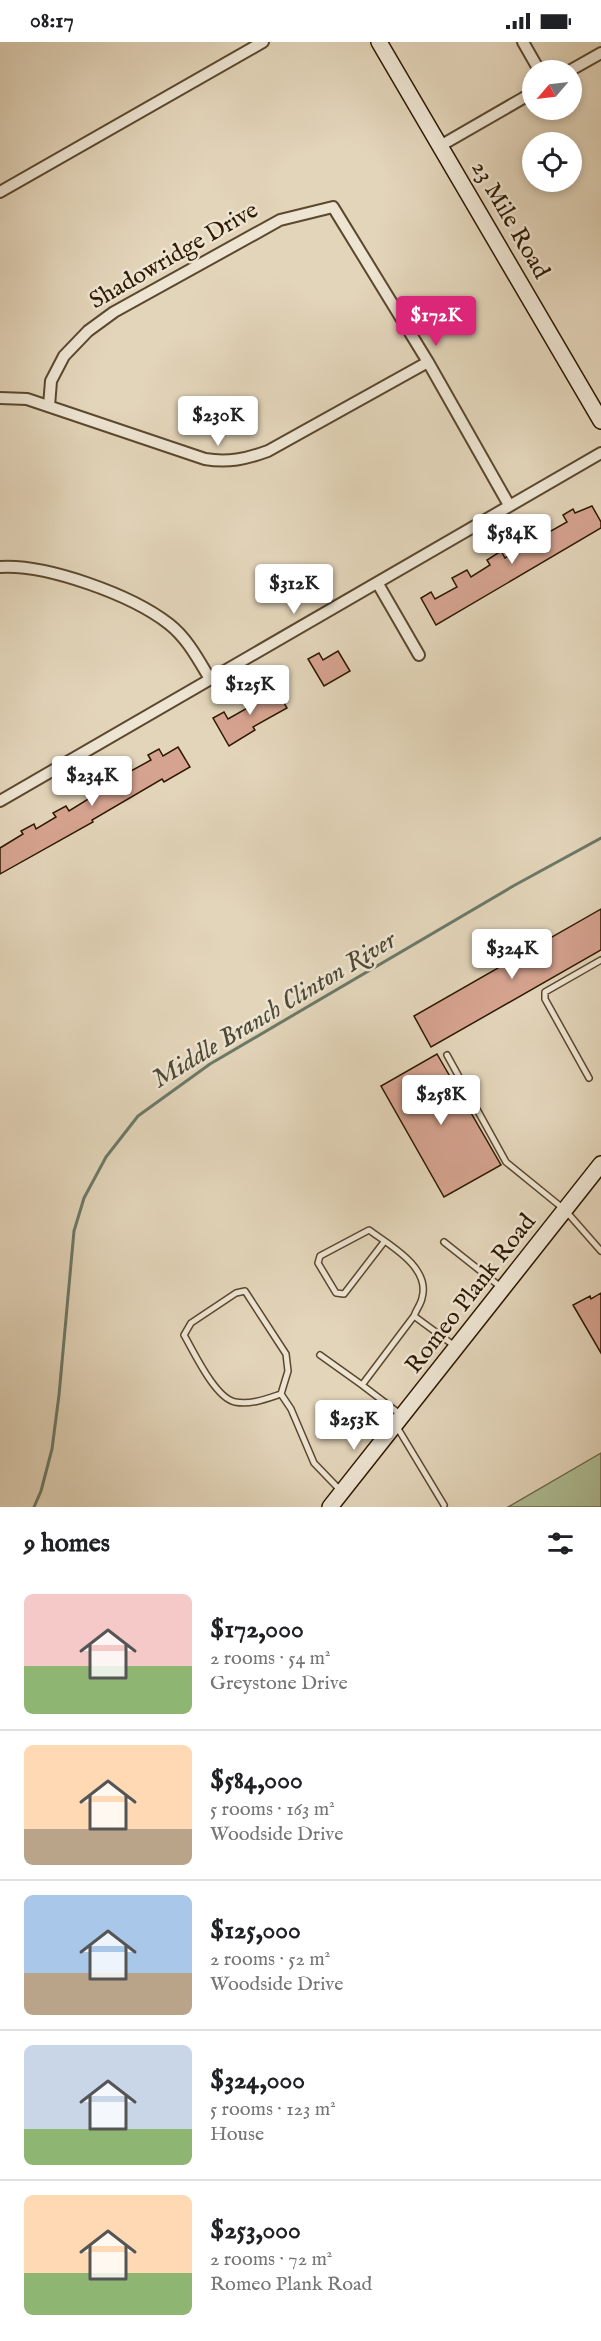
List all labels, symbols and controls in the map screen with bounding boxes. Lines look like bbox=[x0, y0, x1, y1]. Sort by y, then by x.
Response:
text: 08:17 bbox=[30, 7, 74, 35]
north arrow bbox=[522, 60, 582, 120]
map controls bbox=[522, 60, 582, 192]
button: locate bbox=[522, 132, 582, 192]
street label: 23 Mile Road bbox=[464, 155, 556, 285]
street label: Shadowridge Drive bbox=[84, 195, 264, 317]
pin: $172K bbox=[394, 296, 478, 347]
text: $172K bbox=[410, 303, 462, 328]
pin: $230K bbox=[176, 396, 260, 447]
text: $230K bbox=[192, 403, 244, 428]
pin: $584K bbox=[470, 514, 554, 565]
text: $584K bbox=[487, 521, 537, 546]
pin: $312K bbox=[252, 564, 336, 615]
text: $312K bbox=[269, 571, 319, 596]
pin: $125K bbox=[208, 665, 292, 716]
text: $125K bbox=[225, 672, 275, 697]
pin: $234K bbox=[50, 756, 134, 807]
text: $234K bbox=[66, 763, 118, 788]
water label: Middle Branch Clinton River bbox=[146, 923, 403, 1096]
pin: $324K bbox=[470, 929, 554, 980]
text: $324K bbox=[486, 936, 538, 961]
pin: $258K bbox=[399, 1075, 483, 1126]
text: $258K bbox=[416, 1082, 466, 1107]
street label: Romeo Plank Road bbox=[399, 1208, 543, 1380]
pin: $253K bbox=[312, 1400, 396, 1451]
text: $253K bbox=[329, 1407, 379, 1432]
text: 9 homes bbox=[24, 1527, 110, 1560]
icon: filters bbox=[544, 1527, 577, 1560]
text: $172,000 bbox=[210, 1613, 304, 1646]
icon: home bbox=[72, 1618, 144, 1690]
text: 2 rooms · 54 m² bbox=[210, 1646, 331, 1671]
text: Greystone Drive bbox=[210, 1671, 348, 1696]
text: $584,000 bbox=[210, 1764, 303, 1797]
icon: home bbox=[72, 1769, 144, 1841]
text: 5 rooms · 163 m² bbox=[210, 1797, 335, 1822]
text: Woodside Drive bbox=[210, 1822, 343, 1847]
text: $125,000 bbox=[210, 1914, 301, 1947]
icon: home bbox=[72, 1919, 144, 1991]
text: 2 rooms · 52 m² bbox=[210, 1947, 330, 1972]
text: Woodside Drive bbox=[210, 1972, 343, 1997]
text: $324,000 bbox=[210, 2064, 305, 2097]
icon: home bbox=[72, 2069, 144, 2141]
text: 5 rooms · 123 m² bbox=[210, 2097, 336, 2122]
text: House bbox=[210, 2122, 264, 2147]
text: $253,000 bbox=[210, 2214, 301, 2247]
icon: home bbox=[72, 2219, 144, 2291]
text: 2 rooms · 72 m² bbox=[210, 2247, 332, 2272]
text: Romeo Plank Road bbox=[210, 2272, 372, 2297]

